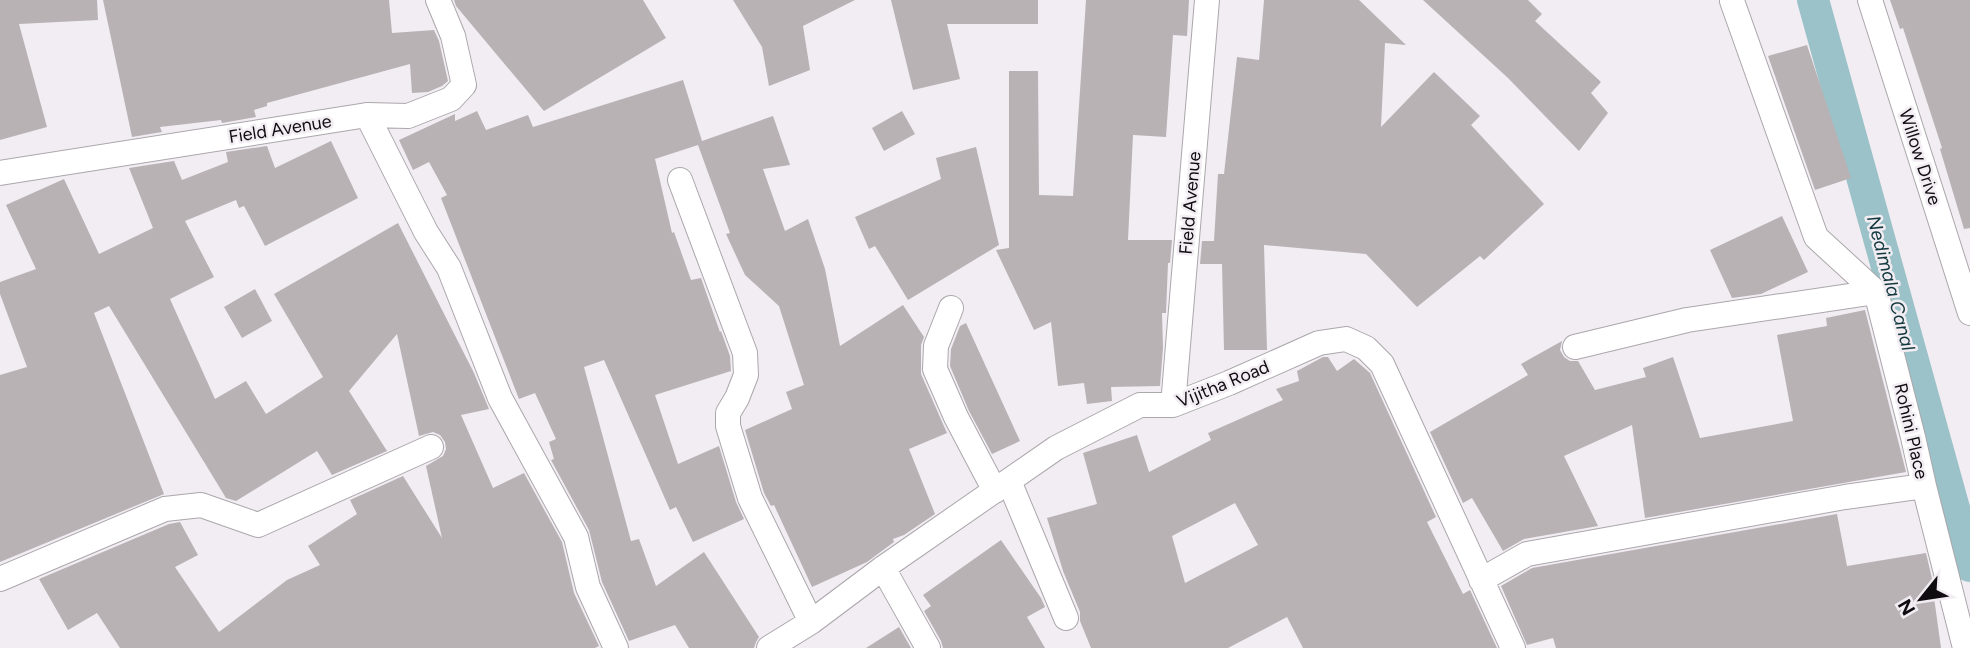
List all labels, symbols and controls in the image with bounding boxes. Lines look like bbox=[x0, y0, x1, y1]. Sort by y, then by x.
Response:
street label: Willow Drive bbox=[1894, 106, 1946, 208]
street label: Field Avenue bbox=[227, 110, 333, 148]
street label: Field Avenue bbox=[1175, 150, 1205, 256]
water label: Nedimala Canal bbox=[1862, 213, 1920, 354]
street label: Vijitha Road bbox=[1174, 356, 1272, 412]
street label: Rohini Place bbox=[1889, 381, 1933, 481]
north arrow bbox=[1886, 564, 1956, 634]
text: N bbox=[1893, 595, 1920, 619]

